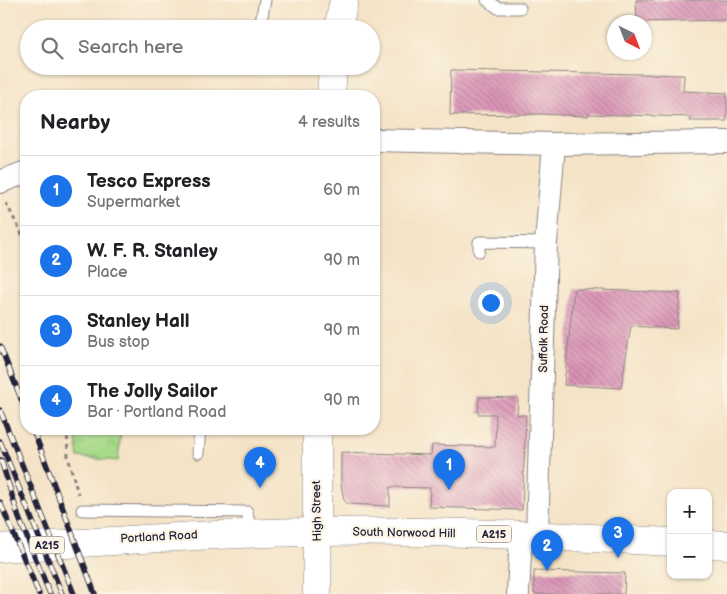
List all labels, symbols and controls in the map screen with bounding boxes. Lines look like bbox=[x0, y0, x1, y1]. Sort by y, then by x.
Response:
north arrow bbox=[607, 15, 652, 60]
search box bbox=[20, 20, 380, 75]
icon: search bbox=[38, 34, 66, 62]
text: Search here bbox=[78, 36, 183, 59]
text: Nearby bbox=[40, 110, 110, 135]
text: 4 results bbox=[298, 113, 360, 132]
text: Tesco Express bbox=[87, 170, 211, 193]
text: 1 bbox=[53, 181, 59, 200]
text: 60 m bbox=[323, 181, 360, 200]
text: Supermarket bbox=[87, 193, 180, 212]
text: W. F. R. Stanley bbox=[87, 240, 218, 263]
text: 2 bbox=[51, 251, 61, 270]
text: 90 m bbox=[324, 251, 360, 270]
text: Place bbox=[87, 263, 128, 282]
your location bbox=[478, 290, 504, 316]
street label: Suffolk Road bbox=[536, 305, 552, 373]
text: Stanley Hall bbox=[87, 310, 190, 333]
text: 3 bbox=[51, 321, 61, 340]
text: 90 m bbox=[324, 321, 360, 340]
text: Bus stop bbox=[87, 333, 150, 352]
text: The Jolly Sailor bbox=[87, 380, 218, 403]
text: 4 bbox=[51, 391, 61, 410]
text: 90 m bbox=[324, 391, 360, 410]
text: Bar · Portland Road bbox=[87, 403, 226, 422]
pin: 4 bbox=[244, 447, 276, 488]
pin: 1 bbox=[433, 449, 465, 490]
street label: High Street bbox=[309, 480, 325, 542]
map controls bbox=[667, 489, 712, 579]
button: + bbox=[667, 489, 712, 534]
pin: 3 bbox=[602, 517, 634, 558]
street label: South Norwood Hill bbox=[352, 525, 456, 541]
road number: A215 bbox=[476, 526, 512, 542]
street label: Portland Road bbox=[120, 527, 198, 547]
pin: 2 bbox=[531, 530, 563, 571]
button: − bbox=[667, 534, 712, 579]
road number: A215 bbox=[30, 536, 64, 554]

